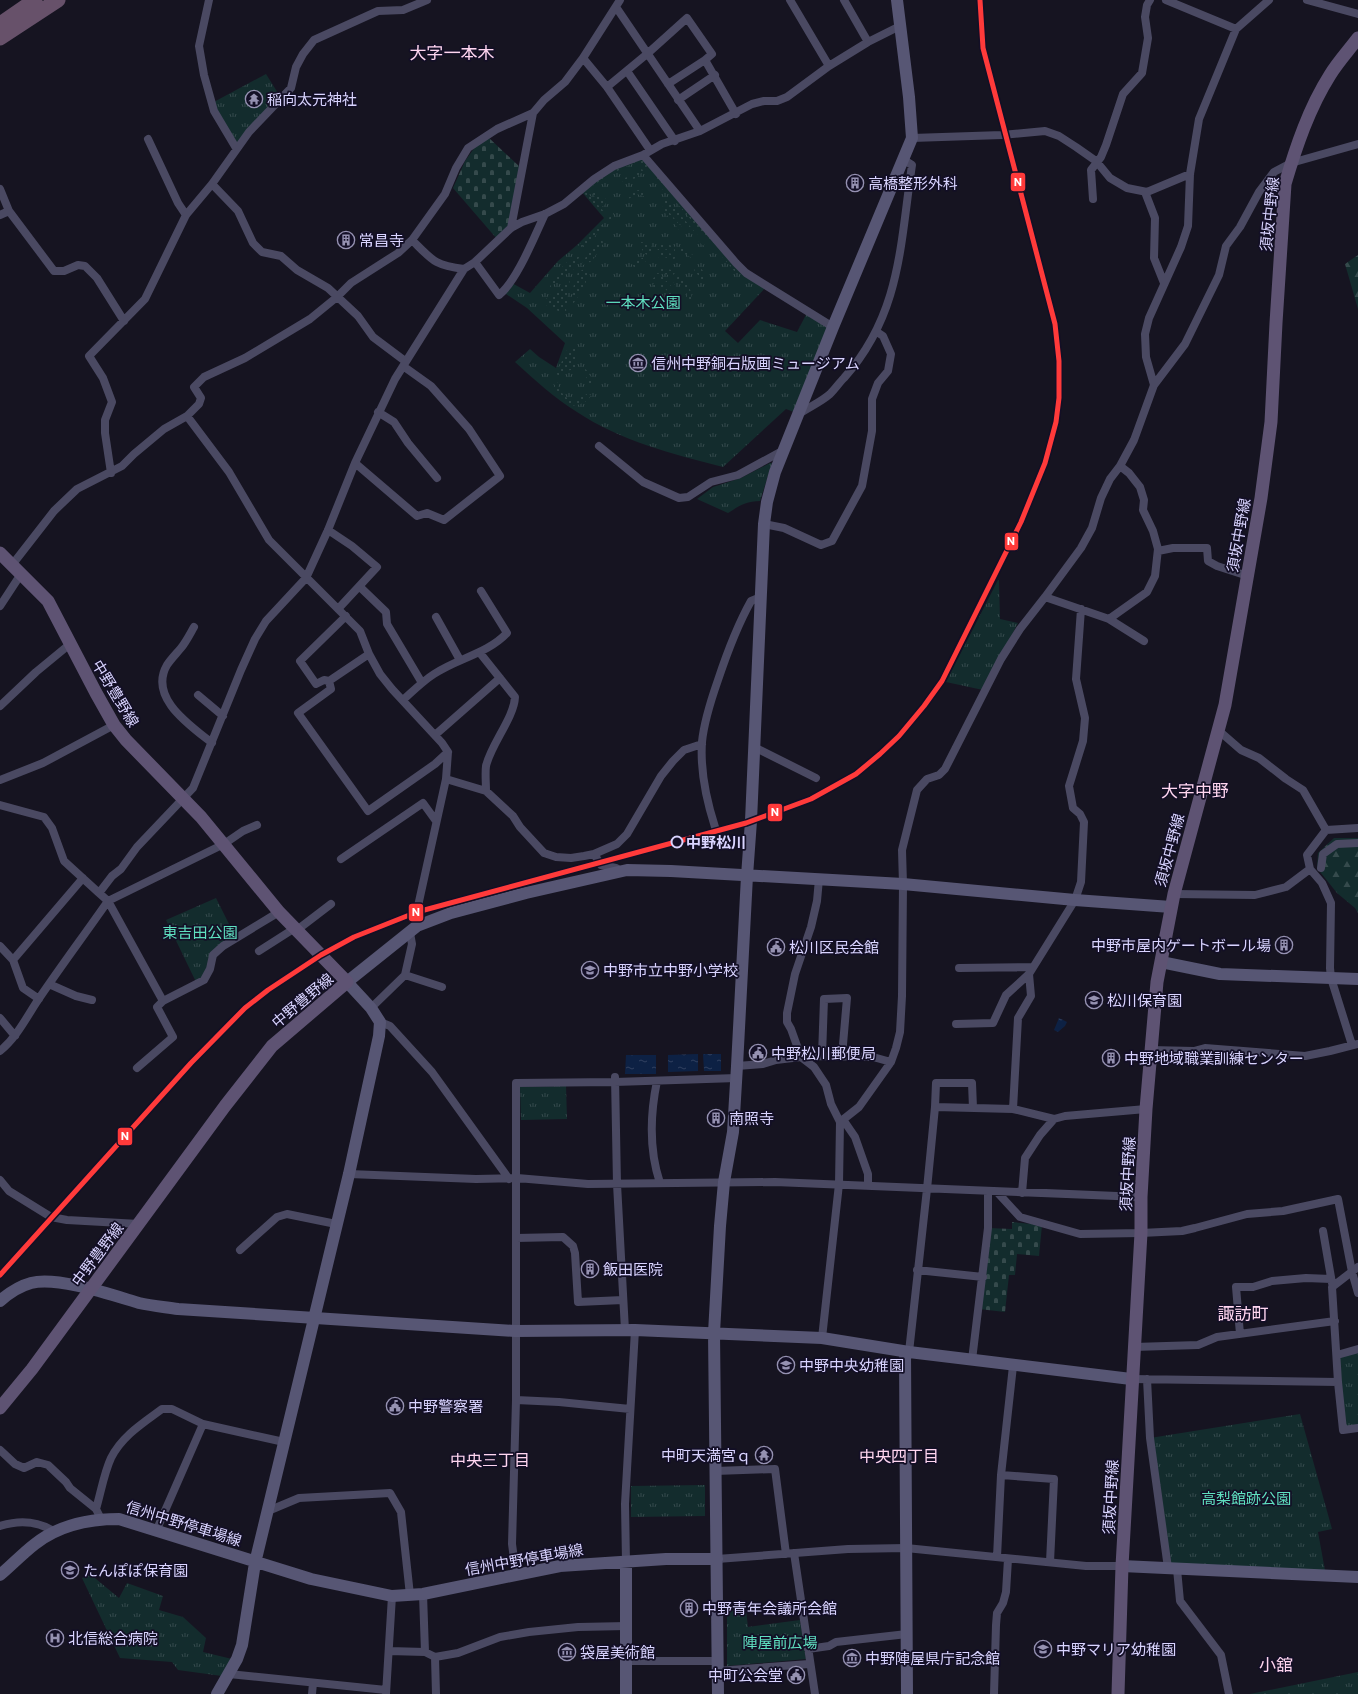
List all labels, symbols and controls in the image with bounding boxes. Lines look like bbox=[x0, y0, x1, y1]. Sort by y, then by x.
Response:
district label: 大字一本木 bbox=[410, 42, 495, 63]
temple icon: 稲向太元神社 bbox=[244, 89, 264, 109]
place label: 稲向太元神社 bbox=[267, 90, 357, 108]
line badge: N bbox=[1010, 172, 1026, 192]
building icon: 高橋整形外科 bbox=[845, 173, 865, 193]
place label: 高橋整形外科 bbox=[868, 174, 958, 192]
text: N bbox=[1014, 175, 1022, 188]
street label: 須坂中野線 bbox=[1256, 176, 1282, 252]
building icon: 常昌寺 bbox=[336, 230, 356, 250]
place label: 常昌寺 bbox=[359, 231, 404, 249]
park label: 一本木公園 bbox=[605, 293, 681, 311]
museum icon: 信州中野銅石版画ミュージアム bbox=[628, 353, 648, 373]
place label: 信州中野銅石版画ミュージアム bbox=[651, 354, 860, 372]
street label: 須坂中野線 bbox=[1223, 496, 1253, 574]
line badge: N bbox=[1004, 532, 1019, 551]
text: N bbox=[1007, 534, 1015, 547]
street label: 中野豊野線 bbox=[89, 656, 143, 730]
district label: 大字中野 bbox=[1161, 780, 1229, 801]
line badge: N bbox=[767, 803, 783, 822]
text: N bbox=[771, 805, 779, 818]
street label: 須坂中野線 bbox=[1151, 811, 1187, 889]
place label: 中野松川 bbox=[686, 833, 746, 851]
marker: 中野松川 bbox=[670, 835, 684, 849]
line badge: N bbox=[408, 903, 424, 922]
text: N bbox=[412, 905, 420, 918]
park label: 東吉田公園 bbox=[162, 923, 238, 941]
building icon: 中野市屋内ゲートボール場 bbox=[1274, 935, 1294, 955]
place label: 中野市屋内ゲートボール場 bbox=[1091, 936, 1271, 954]
public building icon: 松川区民会館 bbox=[766, 937, 786, 957]
place label: 松川区民会館 bbox=[789, 938, 879, 956]
school or university icon: 中野市立中野小学校 bbox=[580, 960, 600, 980]
place label: 中野市立中野小学校 bbox=[603, 961, 738, 979]
street label: 中野豊野線 bbox=[267, 969, 337, 1031]
school or university icon: 松川保育園 bbox=[1084, 990, 1104, 1010]
place label: 松川保育園 bbox=[1107, 991, 1182, 1009]
public building icon: 中野松川郵便局 bbox=[748, 1043, 768, 1063]
place label: 中野松川郵便局 bbox=[771, 1044, 876, 1062]
building icon: 中野地域職業訓練センター bbox=[1101, 1048, 1121, 1068]
place label: 中野地域職業訓練センター bbox=[1124, 1049, 1304, 1067]
building icon: 南照寺 bbox=[706, 1108, 726, 1128]
place label: 南照寺 bbox=[729, 1109, 774, 1127]
line badge: N bbox=[117, 1127, 133, 1146]
text: N bbox=[121, 1129, 129, 1142]
street label: 須坂中野線 bbox=[1116, 1136, 1138, 1212]
street label: 中野豊野線 bbox=[67, 1219, 127, 1289]
building icon: 飯田医院 bbox=[580, 1259, 600, 1279]
place label: 飯田医院 bbox=[603, 1260, 663, 1278]
district label: 諏訪町 bbox=[1218, 1303, 1269, 1324]
school or university icon: 中野中央幼稚園 bbox=[776, 1355, 796, 1375]
place label: 中野中央幼稚園 bbox=[799, 1356, 904, 1374]
public building icon: 中野警察署 bbox=[385, 1396, 405, 1416]
place label: 中野警察署 bbox=[408, 1397, 483, 1415]
temple icon: 中町天満宮ｑ bbox=[754, 1445, 774, 1465]
place label: 中町天満宮ｑ bbox=[661, 1446, 751, 1465]
district label: 中央四丁目 bbox=[859, 1446, 939, 1465]
district label: 中央三丁目 bbox=[450, 1450, 530, 1469]
street label: 須坂中野線 bbox=[1099, 1459, 1121, 1535]
park label: 高梨館跡公園 bbox=[1201, 1489, 1291, 1507]
street label: 信州中野停車場線 bbox=[124, 1497, 244, 1549]
street label: 信州中野停車場線 bbox=[463, 1540, 585, 1578]
school or university icon: たんぽぽ保育園 bbox=[60, 1560, 80, 1580]
place label: たんぽぽ保育園 bbox=[83, 1561, 188, 1579]
building icon: 中野青年会議所会館 bbox=[679, 1598, 699, 1618]
place label: 中野青年会議所会館 bbox=[702, 1599, 837, 1617]
hospital icon: 北信総合病院 bbox=[45, 1628, 65, 1648]
place label: 北信総合病院 bbox=[68, 1629, 158, 1647]
park label: 陣屋前広場 bbox=[742, 1633, 818, 1651]
school or university icon: 中野マリア幼稚園 bbox=[1033, 1639, 1053, 1659]
place label: 中野マリア幼稚園 bbox=[1056, 1640, 1176, 1658]
museum icon: 袋屋美術館 bbox=[557, 1642, 577, 1662]
place label: 袋屋美術館 bbox=[580, 1643, 655, 1661]
museum icon: 中野陣屋県庁記念館 bbox=[842, 1648, 862, 1668]
place label: 中野陣屋県庁記念館 bbox=[865, 1649, 1000, 1667]
district label: 小舘 bbox=[1259, 1654, 1293, 1675]
public building icon: 中町公会堂 bbox=[786, 1665, 806, 1685]
place label: 中町公会堂 bbox=[708, 1666, 783, 1684]

